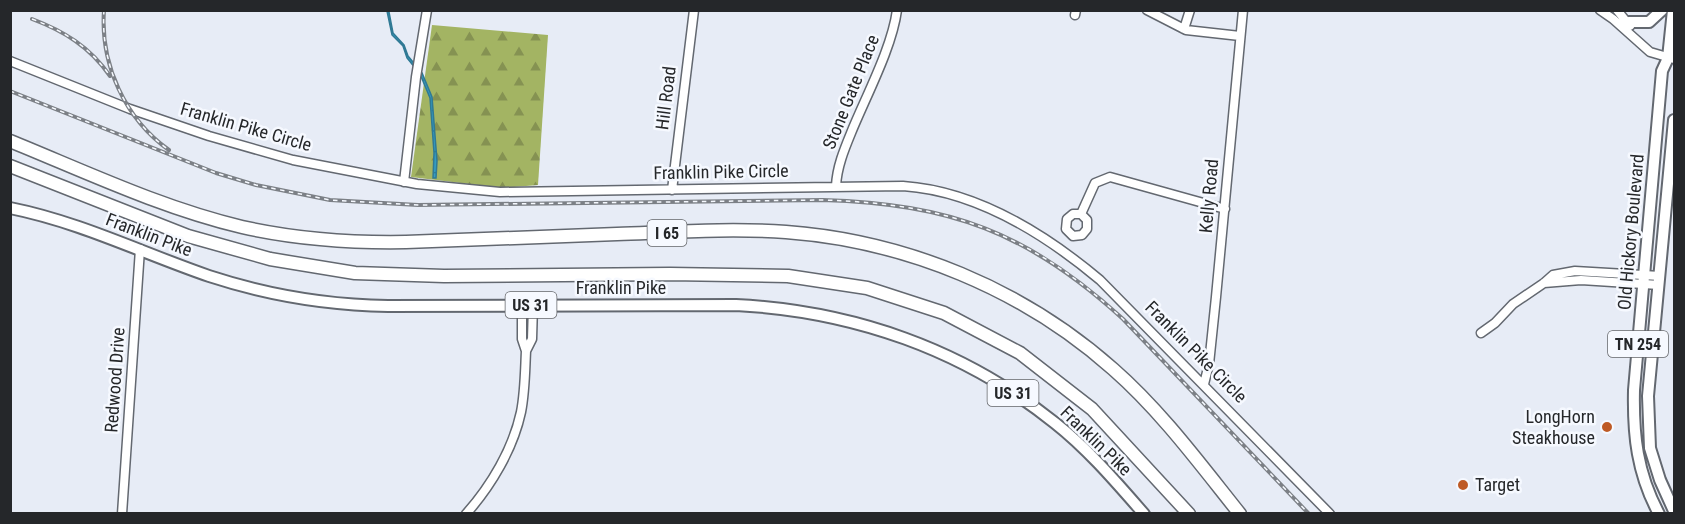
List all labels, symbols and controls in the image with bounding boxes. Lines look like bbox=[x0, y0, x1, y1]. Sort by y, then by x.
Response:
street label: Stone Gate Place bbox=[818, 32, 883, 152]
street label: Hill Road bbox=[651, 65, 680, 131]
street label: Franklin Pike Circle bbox=[178, 98, 314, 155]
street label: Old Hickory Boulevard bbox=[1613, 153, 1648, 311]
street label: Kelly Road bbox=[1195, 158, 1222, 234]
street label: Franklin Pike Circle bbox=[653, 160, 789, 183]
street label: Franklin Pike bbox=[103, 208, 195, 261]
road number: I 65 bbox=[648, 220, 686, 246]
street label: Franklin Pike bbox=[576, 277, 666, 298]
road number: US 31 bbox=[506, 292, 556, 318]
street label: Franklin Pike Circle bbox=[1141, 296, 1252, 407]
street label: Redwood Drive bbox=[100, 327, 129, 433]
road number: TN 254 bbox=[1608, 331, 1668, 357]
road number: US 31 bbox=[988, 380, 1038, 406]
street label: Franklin Pike bbox=[1056, 402, 1136, 480]
place label: LongHorn Steakhouse bbox=[1512, 406, 1595, 448]
marker: LongHorn Steakhouse bbox=[1600, 420, 1614, 434]
place label: Target bbox=[1475, 474, 1520, 495]
marker: Target bbox=[1456, 478, 1470, 492]

